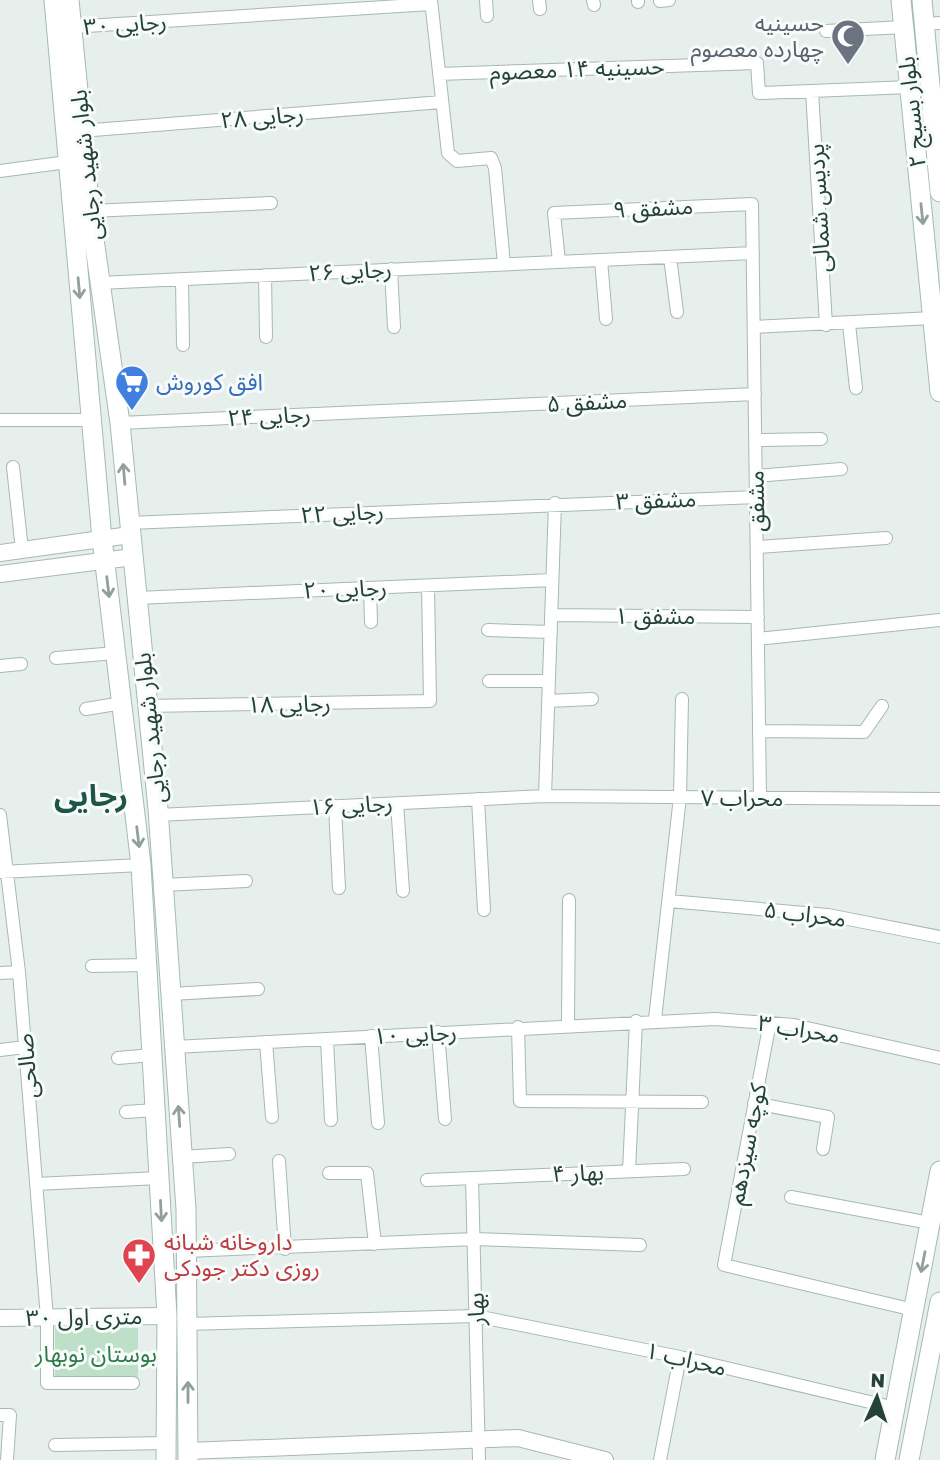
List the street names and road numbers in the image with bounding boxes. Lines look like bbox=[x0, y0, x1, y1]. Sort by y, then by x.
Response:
street label: رجایی ۳۰ bbox=[82, 6, 168, 41]
street label: حسینیه ۱۴ معصوم bbox=[489, 51, 665, 90]
street label: بلوار بسیج ۲ bbox=[891, 55, 935, 169]
street label: بلوار شهید رجایی bbox=[63, 88, 108, 242]
street label: رجایی ۲۸ bbox=[219, 98, 305, 135]
street label: پردیس شمالی bbox=[801, 143, 838, 273]
street label: مشفق ۹ bbox=[612, 191, 694, 224]
street label: رجایی ۲۶ bbox=[307, 254, 392, 287]
street label: مشفق ۵ bbox=[546, 385, 628, 418]
street label: رجایی ۲۴ bbox=[226, 399, 311, 432]
street label: مشفق bbox=[740, 470, 771, 532]
street label: مشفق ۳ bbox=[615, 484, 697, 515]
street label: رجایی ۲۲ bbox=[299, 496, 384, 529]
street label: رجایی ۲۰ bbox=[303, 573, 387, 604]
street label: مشفق ۱ bbox=[615, 601, 695, 630]
street label: بلوار شهید رجایی bbox=[127, 651, 172, 805]
street label: رجایی ۱۸ bbox=[247, 688, 331, 719]
street label: محراب ۷ bbox=[701, 783, 783, 812]
street label: رجایی ۱۶ bbox=[308, 788, 393, 821]
street label: محراب ۵ bbox=[762, 894, 848, 933]
street label: محراب ۳ bbox=[756, 1008, 842, 1049]
street label: رجایی ۱۰ bbox=[372, 1017, 457, 1050]
street label: صالحی bbox=[9, 1032, 43, 1100]
street label: کوچه سیزدهم bbox=[721, 1080, 776, 1208]
street label: بهار ۴ bbox=[552, 1157, 604, 1188]
street label: بهار bbox=[460, 1292, 491, 1327]
street label: ۳۰ متری اول bbox=[25, 1301, 143, 1332]
street label: محراب ۱ bbox=[643, 1335, 730, 1382]

